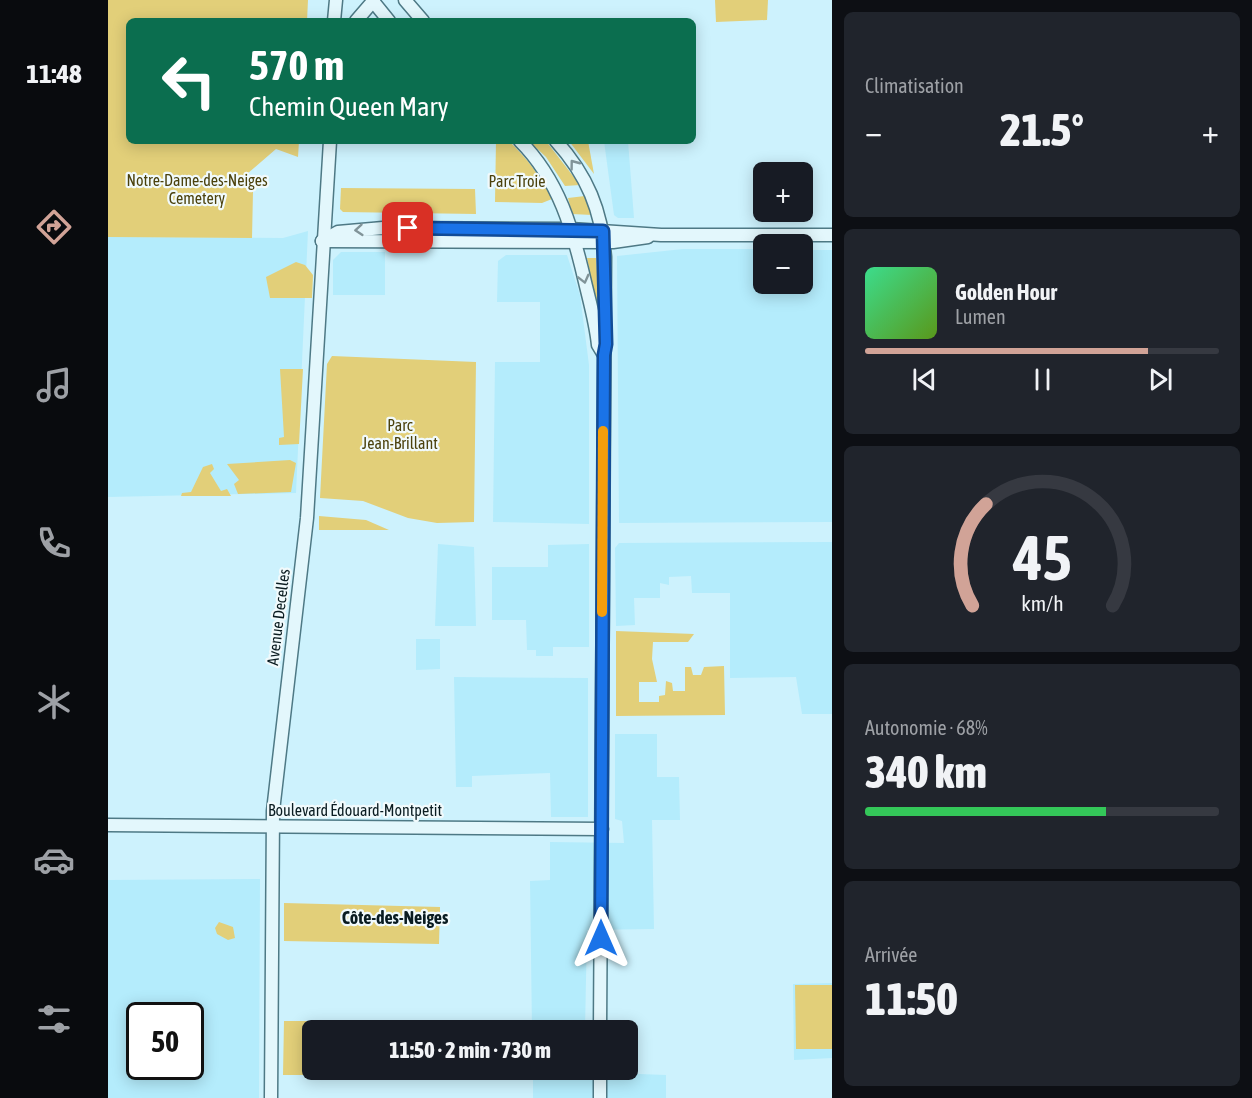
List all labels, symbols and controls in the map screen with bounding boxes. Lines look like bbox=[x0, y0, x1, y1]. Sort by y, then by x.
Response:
text: 570 m bbox=[249, 41, 344, 89]
icon: left bbox=[150, 42, 228, 120]
text: 11:48 bbox=[26, 58, 82, 89]
text: Climatisation bbox=[865, 74, 964, 97]
text: Chemin Queen Mary bbox=[249, 91, 449, 122]
text: 21.5° bbox=[1000, 104, 1084, 156]
text: − bbox=[865, 112, 882, 150]
text: + bbox=[1202, 112, 1219, 150]
one-way arrow bbox=[571, 160, 582, 171]
map controls bbox=[753, 162, 813, 294]
button: + bbox=[753, 162, 813, 222]
park label: Notre-Dame-des-Neiges Cemetery bbox=[126, 171, 268, 208]
park label: Parc Troie bbox=[488, 172, 546, 190]
pin bbox=[382, 202, 433, 253]
icon: directions bbox=[33, 206, 75, 248]
icon: arrive bbox=[391, 211, 424, 244]
one-way arrow bbox=[354, 223, 363, 236]
button: − bbox=[753, 234, 813, 294]
one-way arrow bbox=[577, 274, 590, 284]
text: Golden Hour bbox=[955, 279, 1057, 305]
text: Lumen bbox=[955, 305, 1006, 328]
icon: previous bbox=[908, 363, 941, 396]
icon: pause bbox=[1026, 363, 1059, 396]
icon: next bbox=[1144, 363, 1177, 396]
icon: music bbox=[33, 364, 75, 406]
park label: Parc Jean-Brillant bbox=[362, 416, 438, 452]
icon: phone bbox=[33, 522, 75, 564]
text: 45 bbox=[1012, 522, 1071, 593]
street label: Avenue Decelles bbox=[263, 567, 293, 666]
text: km/h bbox=[1021, 591, 1063, 616]
icon: climate bbox=[33, 681, 75, 723]
text: Autonomie · 68% bbox=[865, 716, 988, 739]
text: 340 km bbox=[865, 746, 987, 798]
street label: Boulevard Édouard-Montpetit bbox=[268, 801, 442, 820]
icon: car bbox=[33, 839, 75, 881]
position arrow bbox=[569, 906, 633, 970]
district label: Côte-des-Neiges bbox=[342, 907, 449, 928]
text: Arrivée bbox=[865, 943, 917, 966]
text: 11:50 bbox=[865, 973, 958, 1025]
icon: filters bbox=[33, 998, 75, 1040]
speed limit sign: 50 bbox=[126, 1002, 204, 1080]
text: 11:50 · 2 min · 730 m bbox=[389, 1037, 551, 1063]

